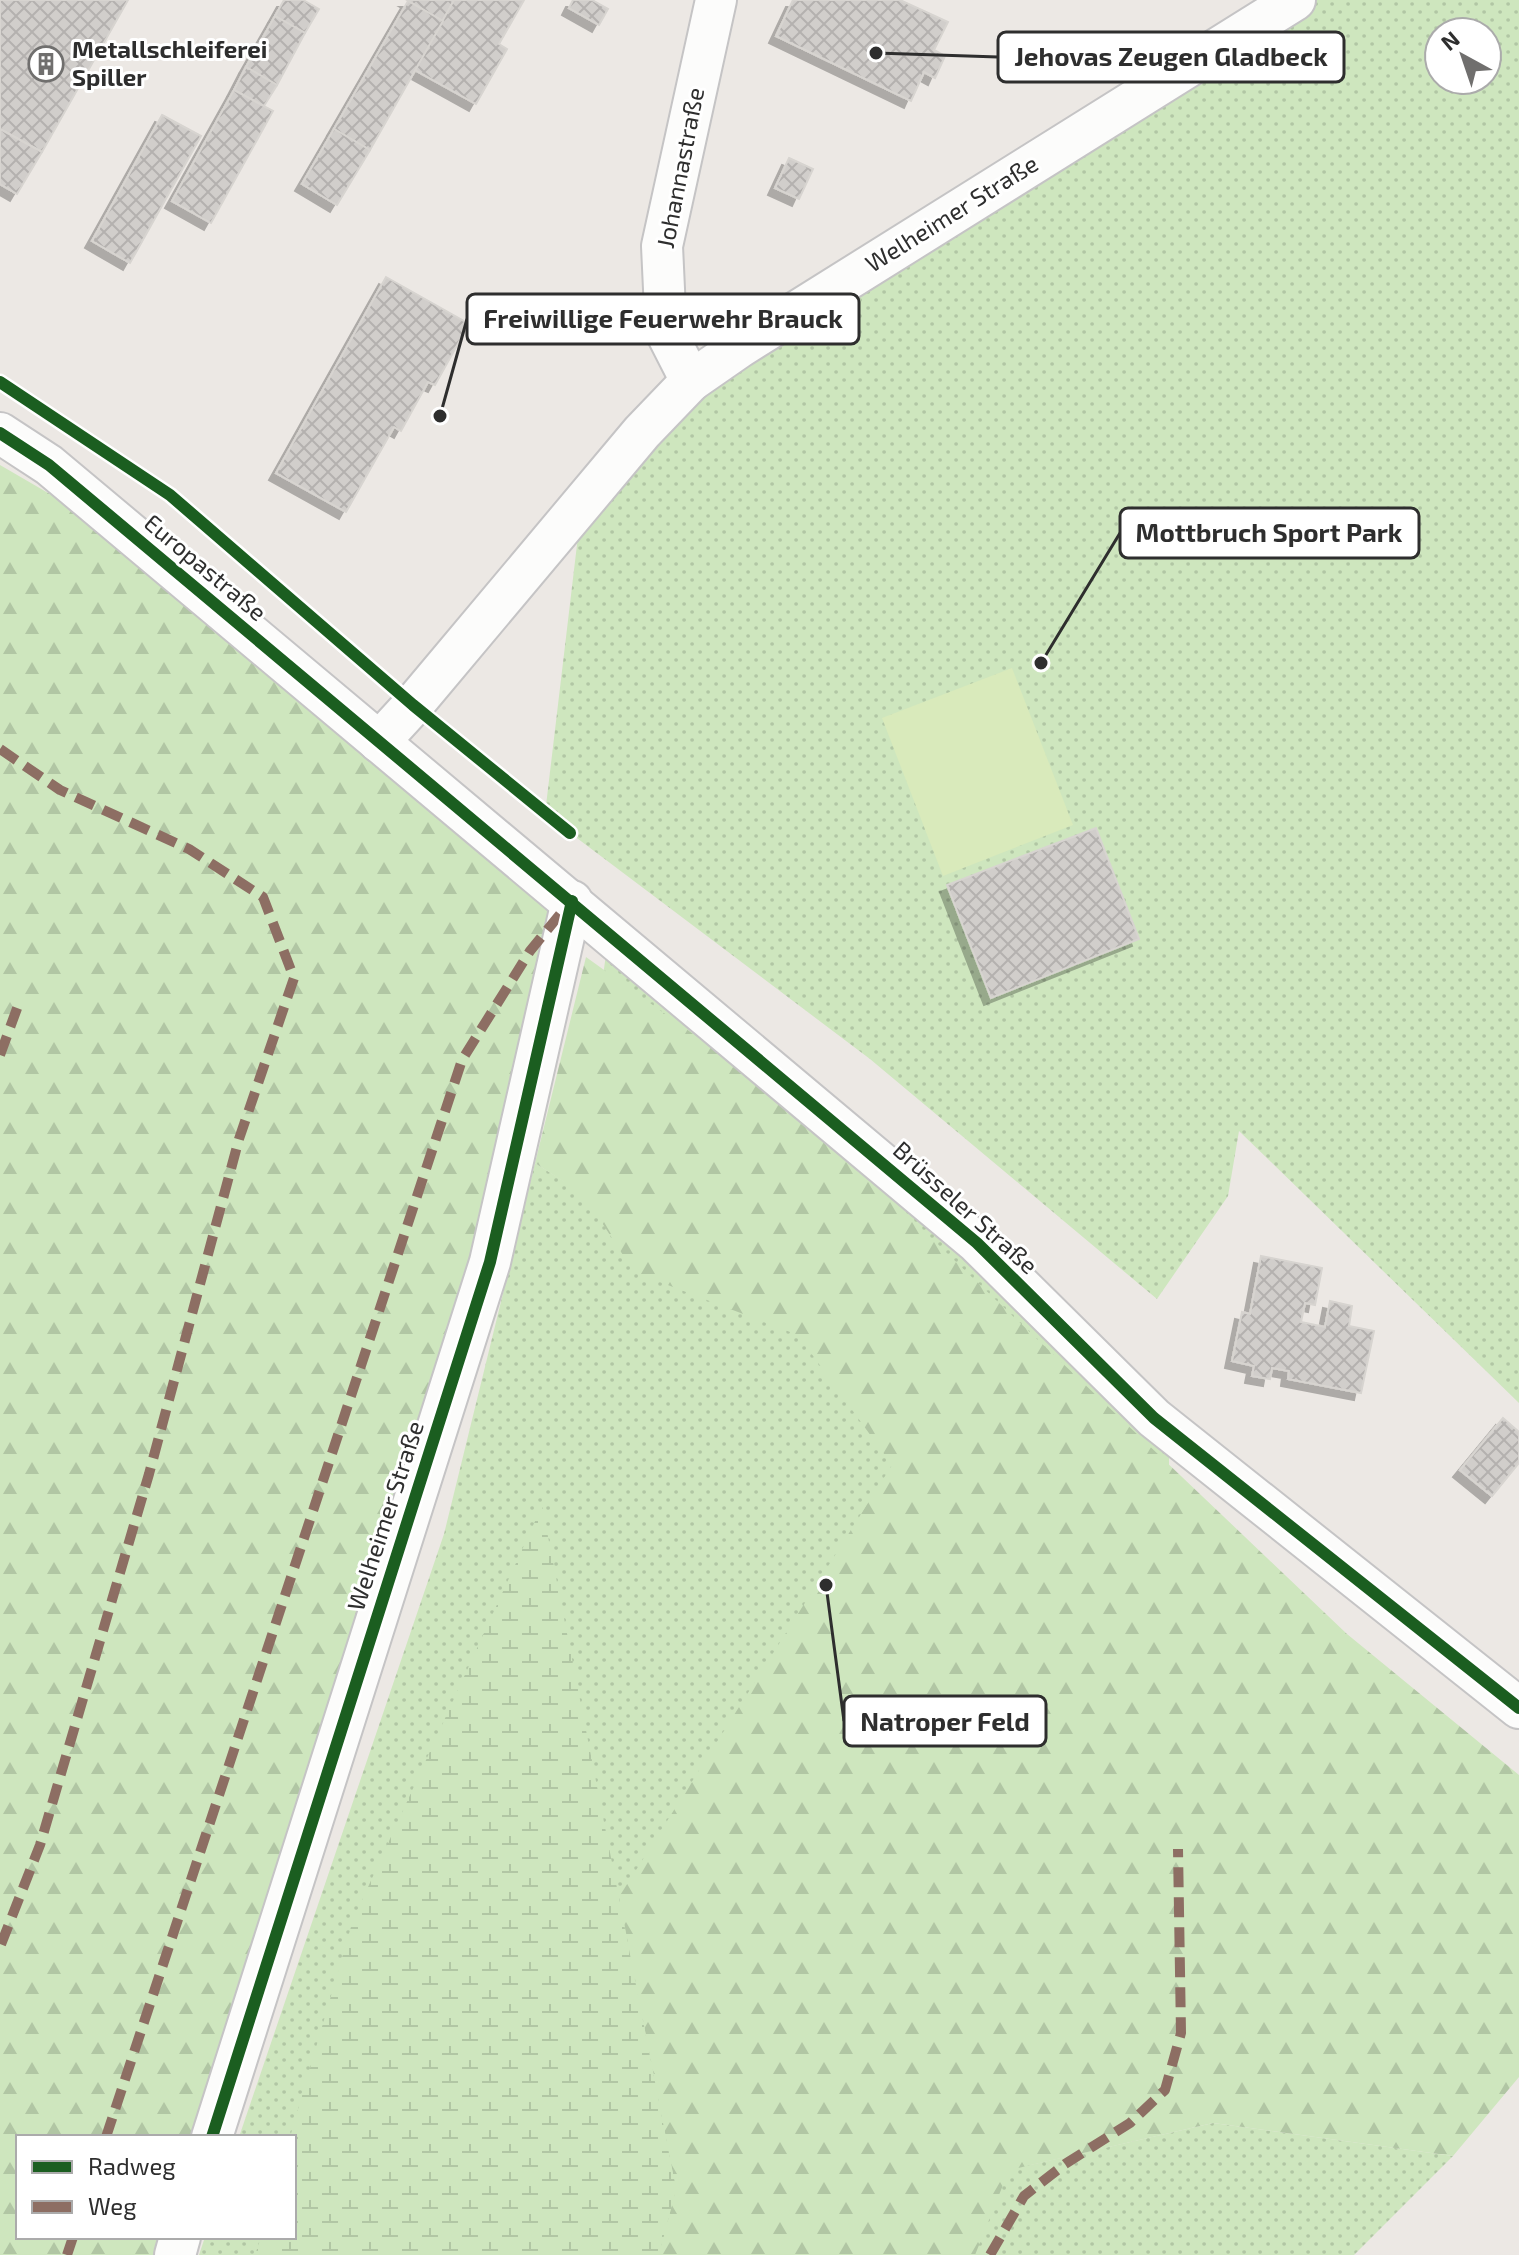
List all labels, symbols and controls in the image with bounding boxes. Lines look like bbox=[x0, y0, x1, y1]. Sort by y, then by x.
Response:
north arrow bbox=[1423, 16, 1503, 96]
text: N bbox=[1435, 25, 1464, 55]
callout: Jehovas Zeugen Gladbeck bbox=[998, 32, 1344, 82]
place label: Metallschleiferei Spiller bbox=[72, 34, 267, 91]
text: Jehovas Zeugen Gladbeck bbox=[1014, 40, 1328, 71]
building icon: Metallschleiferei Spiller bbox=[27, 45, 65, 83]
street label: Johannastraße bbox=[650, 85, 709, 251]
street label: Welheimer Straße bbox=[860, 148, 1043, 277]
callout: Freiwillige Feuerwehr Brauck bbox=[467, 294, 859, 344]
text: Freiwillige Feuerwehr Brauck bbox=[483, 302, 843, 333]
street label: Europastraße bbox=[139, 507, 273, 626]
callout: Mottbruch Sport Park bbox=[1120, 508, 1419, 558]
text: Mottbruch Sport Park bbox=[1136, 516, 1403, 547]
street label: Brüsseler Straße bbox=[888, 1134, 1044, 1279]
street label: Welheimer Straße bbox=[340, 1417, 429, 1614]
callout: Natroper Feld bbox=[844, 1696, 1046, 1746]
text: Natroper Feld bbox=[860, 1705, 1030, 1736]
legend bbox=[16, 2135, 296, 2239]
text: Radweg bbox=[88, 2151, 176, 2180]
text: Weg bbox=[88, 2191, 137, 2220]

